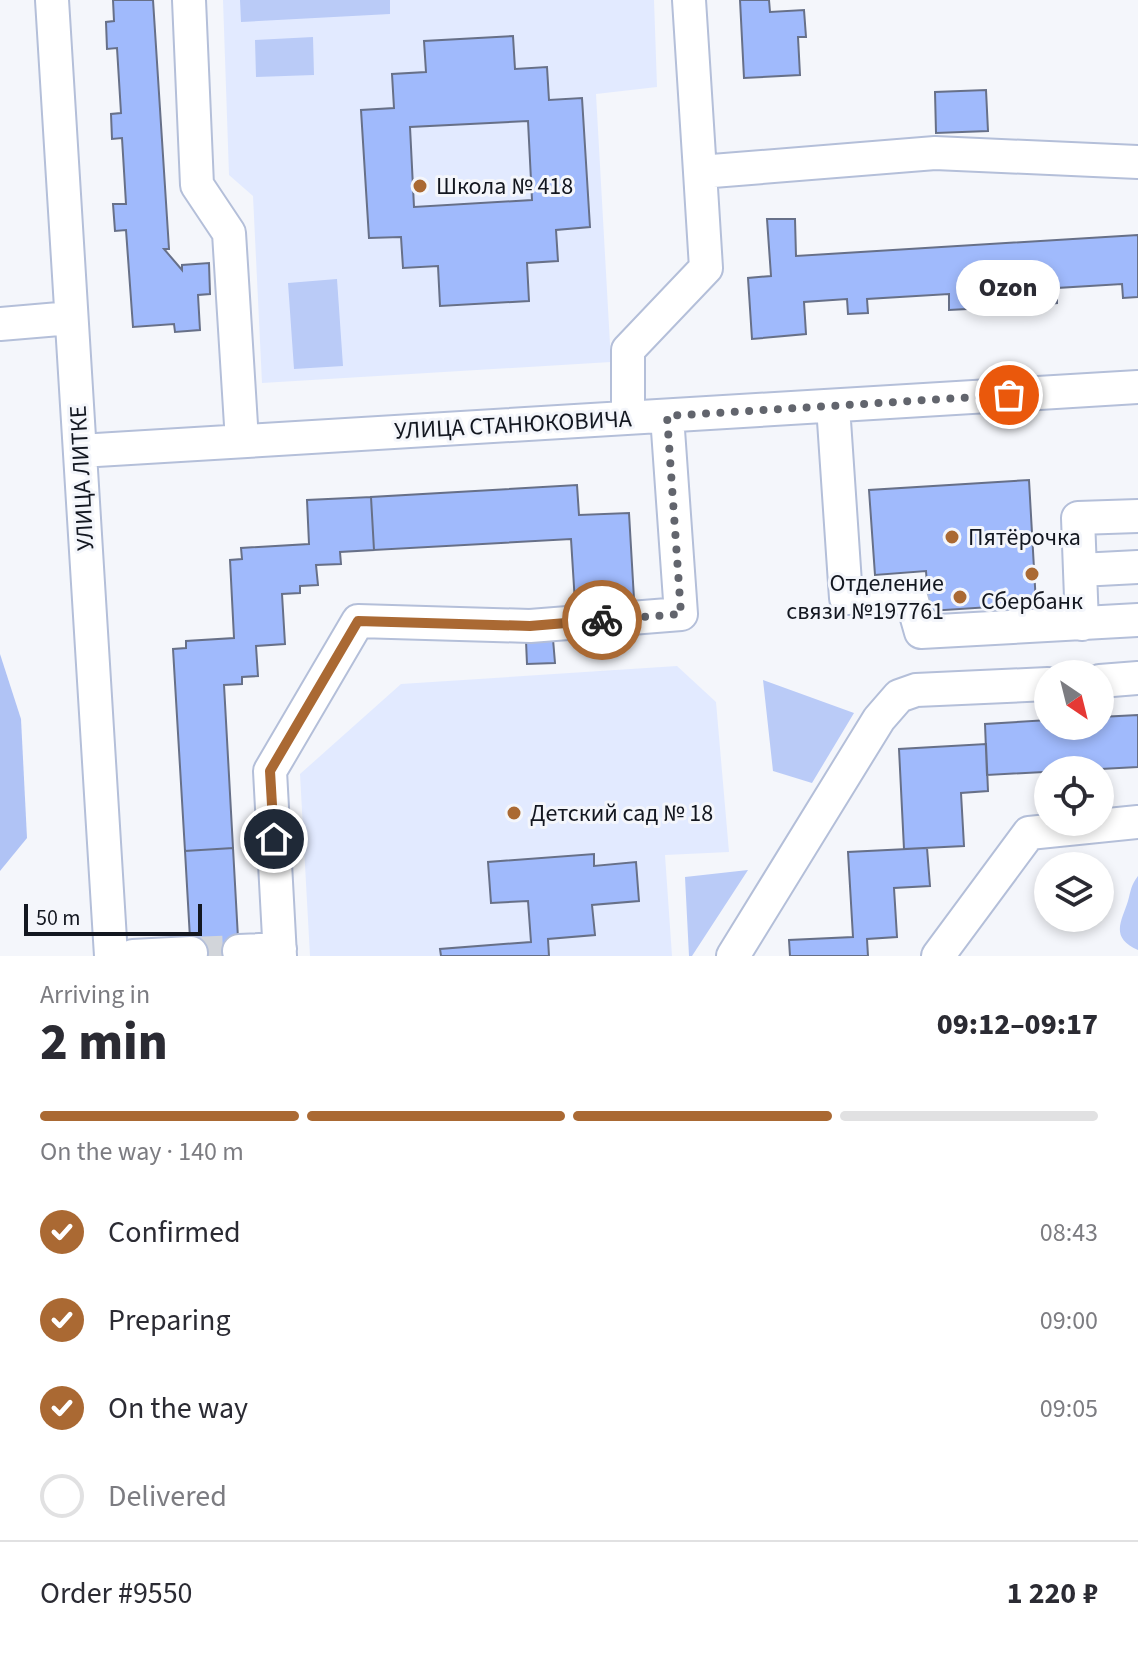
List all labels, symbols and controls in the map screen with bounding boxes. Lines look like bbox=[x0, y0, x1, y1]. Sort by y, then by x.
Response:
place label: Школа № 418 bbox=[436, 169, 573, 204]
marker: Школа № 418 bbox=[411, 177, 429, 195]
callout: Ozon bbox=[957, 259, 1061, 315]
text: Ozon bbox=[979, 269, 1037, 306]
pin bbox=[975, 361, 1043, 429]
icon: bag bbox=[987, 373, 1031, 417]
street label: УЛИЦА СТАНЮКОВИЧА bbox=[393, 401, 633, 449]
street label: УЛИЦА ЛИТКЕ bbox=[61, 405, 103, 551]
place label: Пятёрочка bbox=[968, 520, 1081, 555]
marker: Пятёрочка bbox=[943, 528, 961, 546]
marker: Сбербанк bbox=[1023, 565, 1041, 583]
place label: Отделение связи №197761 bbox=[786, 566, 944, 629]
courier bbox=[562, 580, 642, 660]
place label: Сбербанк bbox=[981, 584, 1083, 619]
marker: Отделение связи №197761 bbox=[951, 588, 969, 606]
icon: bike bbox=[580, 598, 624, 642]
north arrow bbox=[1034, 660, 1114, 740]
map controls bbox=[1034, 660, 1114, 932]
button: locate bbox=[1034, 756, 1114, 836]
place label: Детский сад № 18 bbox=[530, 796, 713, 831]
marker: Детский сад № 18 bbox=[505, 804, 523, 822]
pin bbox=[240, 805, 308, 873]
icon: home bbox=[252, 817, 296, 861]
button: layers bbox=[1034, 852, 1114, 932]
scale bar bbox=[24, 900, 202, 936]
text: 50 m bbox=[36, 902, 81, 934]
text: Arriving in bbox=[40, 976, 150, 1013]
text: 09:12–09:17 bbox=[937, 1003, 1098, 1046]
text: 2 min bbox=[40, 1006, 168, 1080]
text: On the way · 140 m bbox=[40, 1133, 244, 1170]
icon: check bbox=[40, 1210, 84, 1254]
text: Confirmed bbox=[108, 1211, 241, 1254]
text: 08:43 bbox=[1040, 1214, 1098, 1251]
icon: check bbox=[40, 1298, 84, 1342]
text: Preparing bbox=[108, 1299, 231, 1342]
text: 09:00 bbox=[1040, 1302, 1098, 1339]
icon: check bbox=[40, 1386, 84, 1430]
text: On the way bbox=[108, 1387, 248, 1430]
text: 09:05 bbox=[1040, 1390, 1098, 1427]
text: Delivered bbox=[108, 1475, 227, 1518]
text: Order #9550 bbox=[40, 1572, 193, 1615]
text: 1 220 ₽ bbox=[1007, 1572, 1098, 1615]

